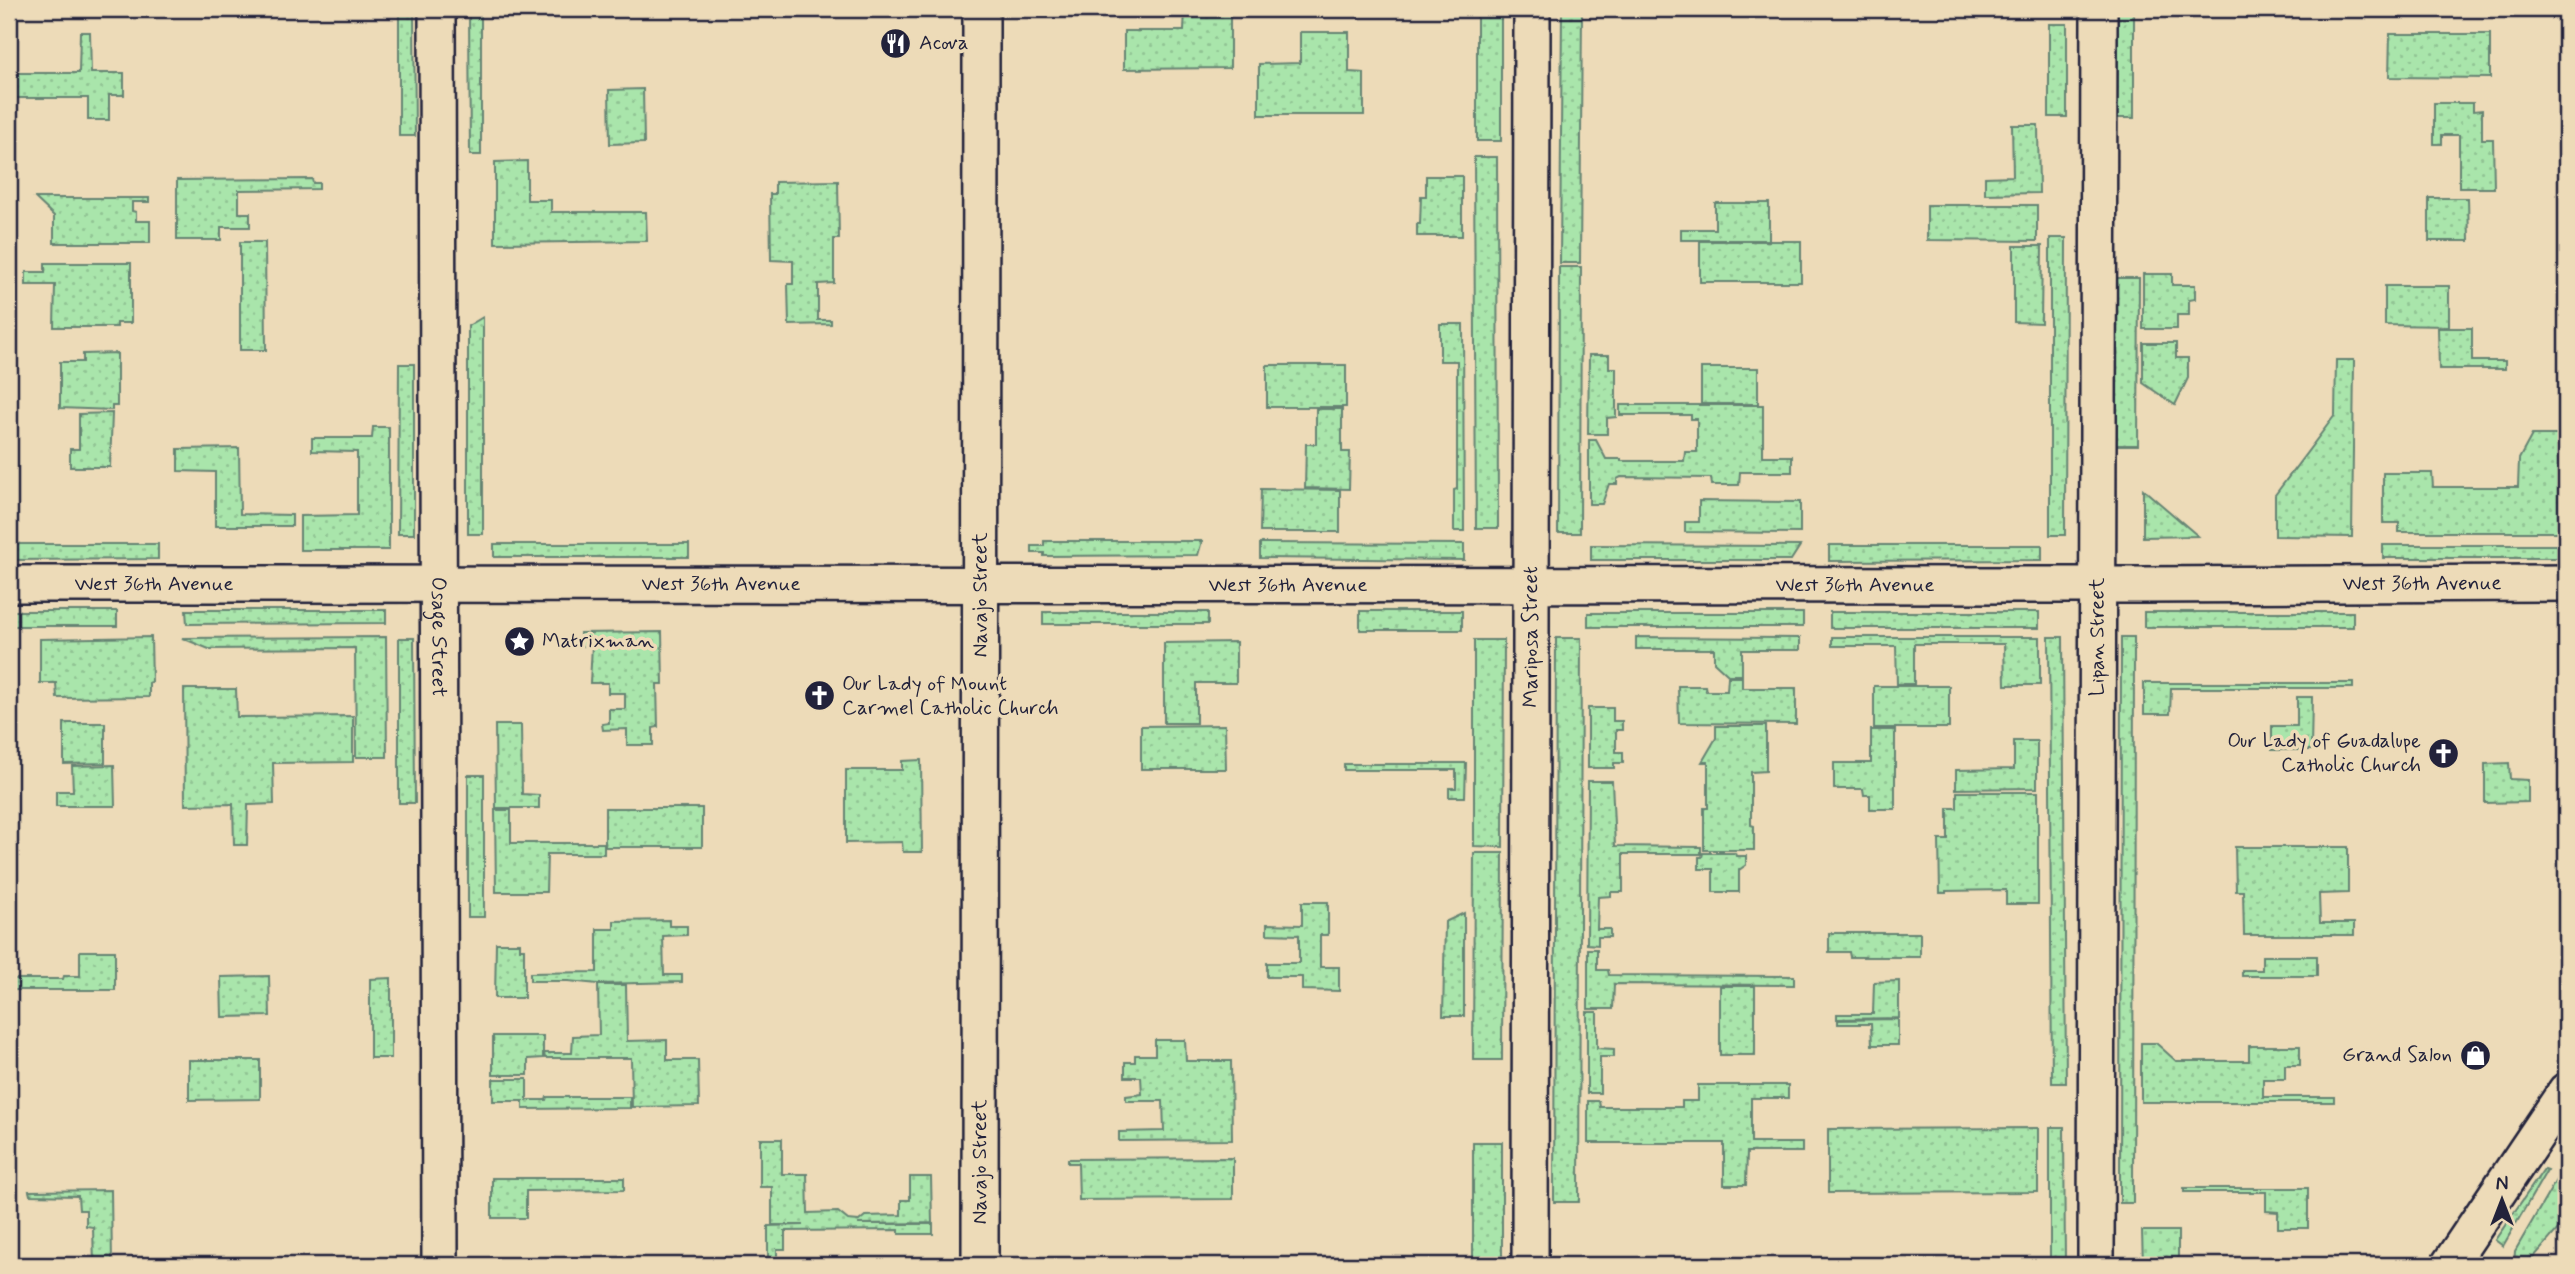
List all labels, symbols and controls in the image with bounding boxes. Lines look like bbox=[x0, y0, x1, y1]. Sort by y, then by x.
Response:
restaurant icon: Acova bbox=[879, 26, 913, 60]
place label: Acova bbox=[919, 29, 968, 57]
street label: Navajo Street bbox=[966, 532, 995, 658]
street label: Mariposa Street bbox=[1517, 566, 1545, 708]
street label: West 36th Avenue bbox=[2342, 569, 2502, 598]
street label: West 36th Avenue bbox=[74, 570, 234, 598]
street label: West 36th Avenue bbox=[641, 570, 801, 598]
street label: West 36th Avenue bbox=[1208, 571, 1368, 599]
street label: West 36th Avenue bbox=[1775, 571, 1935, 599]
street label: Osage Street bbox=[422, 577, 453, 697]
street label: Lipan Street bbox=[2083, 577, 2112, 696]
place icon: Matrixman bbox=[502, 624, 536, 658]
place label: Matrixman bbox=[542, 627, 654, 655]
place label: Our Lady of Mount Carmel Catholic Church bbox=[842, 670, 1059, 722]
church icon: Our Lady of Mount Carmel Catholic Church bbox=[802, 679, 836, 713]
place label: Our Lady of Guadalupe Catholic Church bbox=[2227, 727, 2421, 779]
church icon: Our Lady of Guadalupe Catholic Church bbox=[2427, 736, 2461, 770]
shop icon: Grand Salon bbox=[2458, 1038, 2492, 1072]
place label: Grand Salon bbox=[2342, 1041, 2452, 1069]
street label: Navajo Street bbox=[966, 1099, 994, 1225]
north arrow bbox=[2466, 1166, 2536, 1236]
text: N bbox=[2496, 1172, 2508, 1197]

